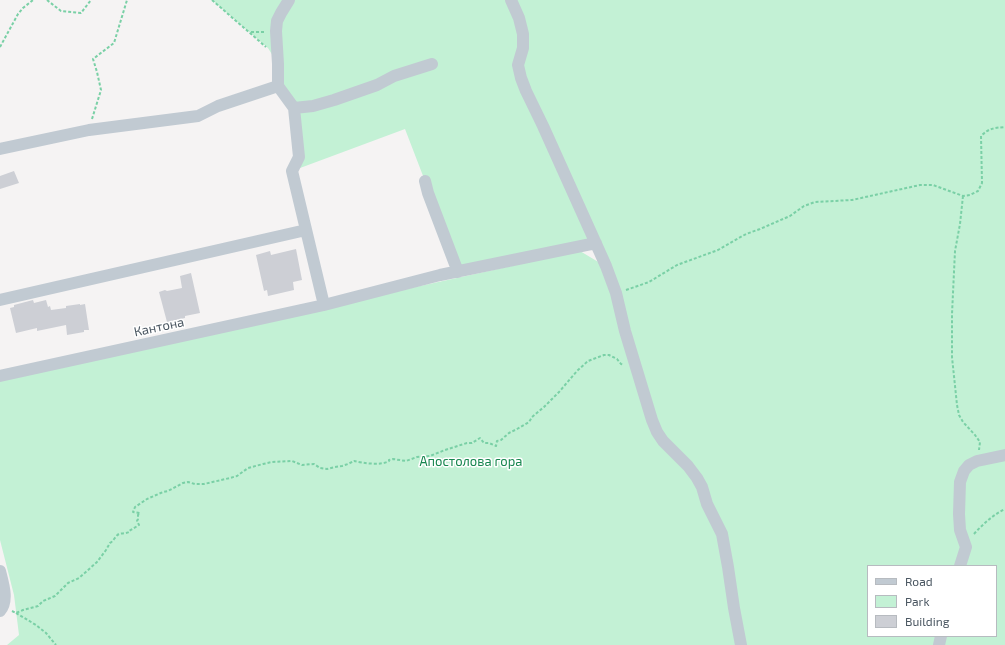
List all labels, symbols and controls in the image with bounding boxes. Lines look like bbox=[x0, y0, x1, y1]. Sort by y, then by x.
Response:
street label: Кантона bbox=[132, 314, 186, 340]
park label: Апостолова гора bbox=[419, 454, 523, 470]
legend bbox=[867, 565, 997, 637]
text: Road bbox=[905, 574, 933, 588]
text: Park bbox=[905, 594, 930, 608]
text: Building bbox=[905, 614, 949, 628]

